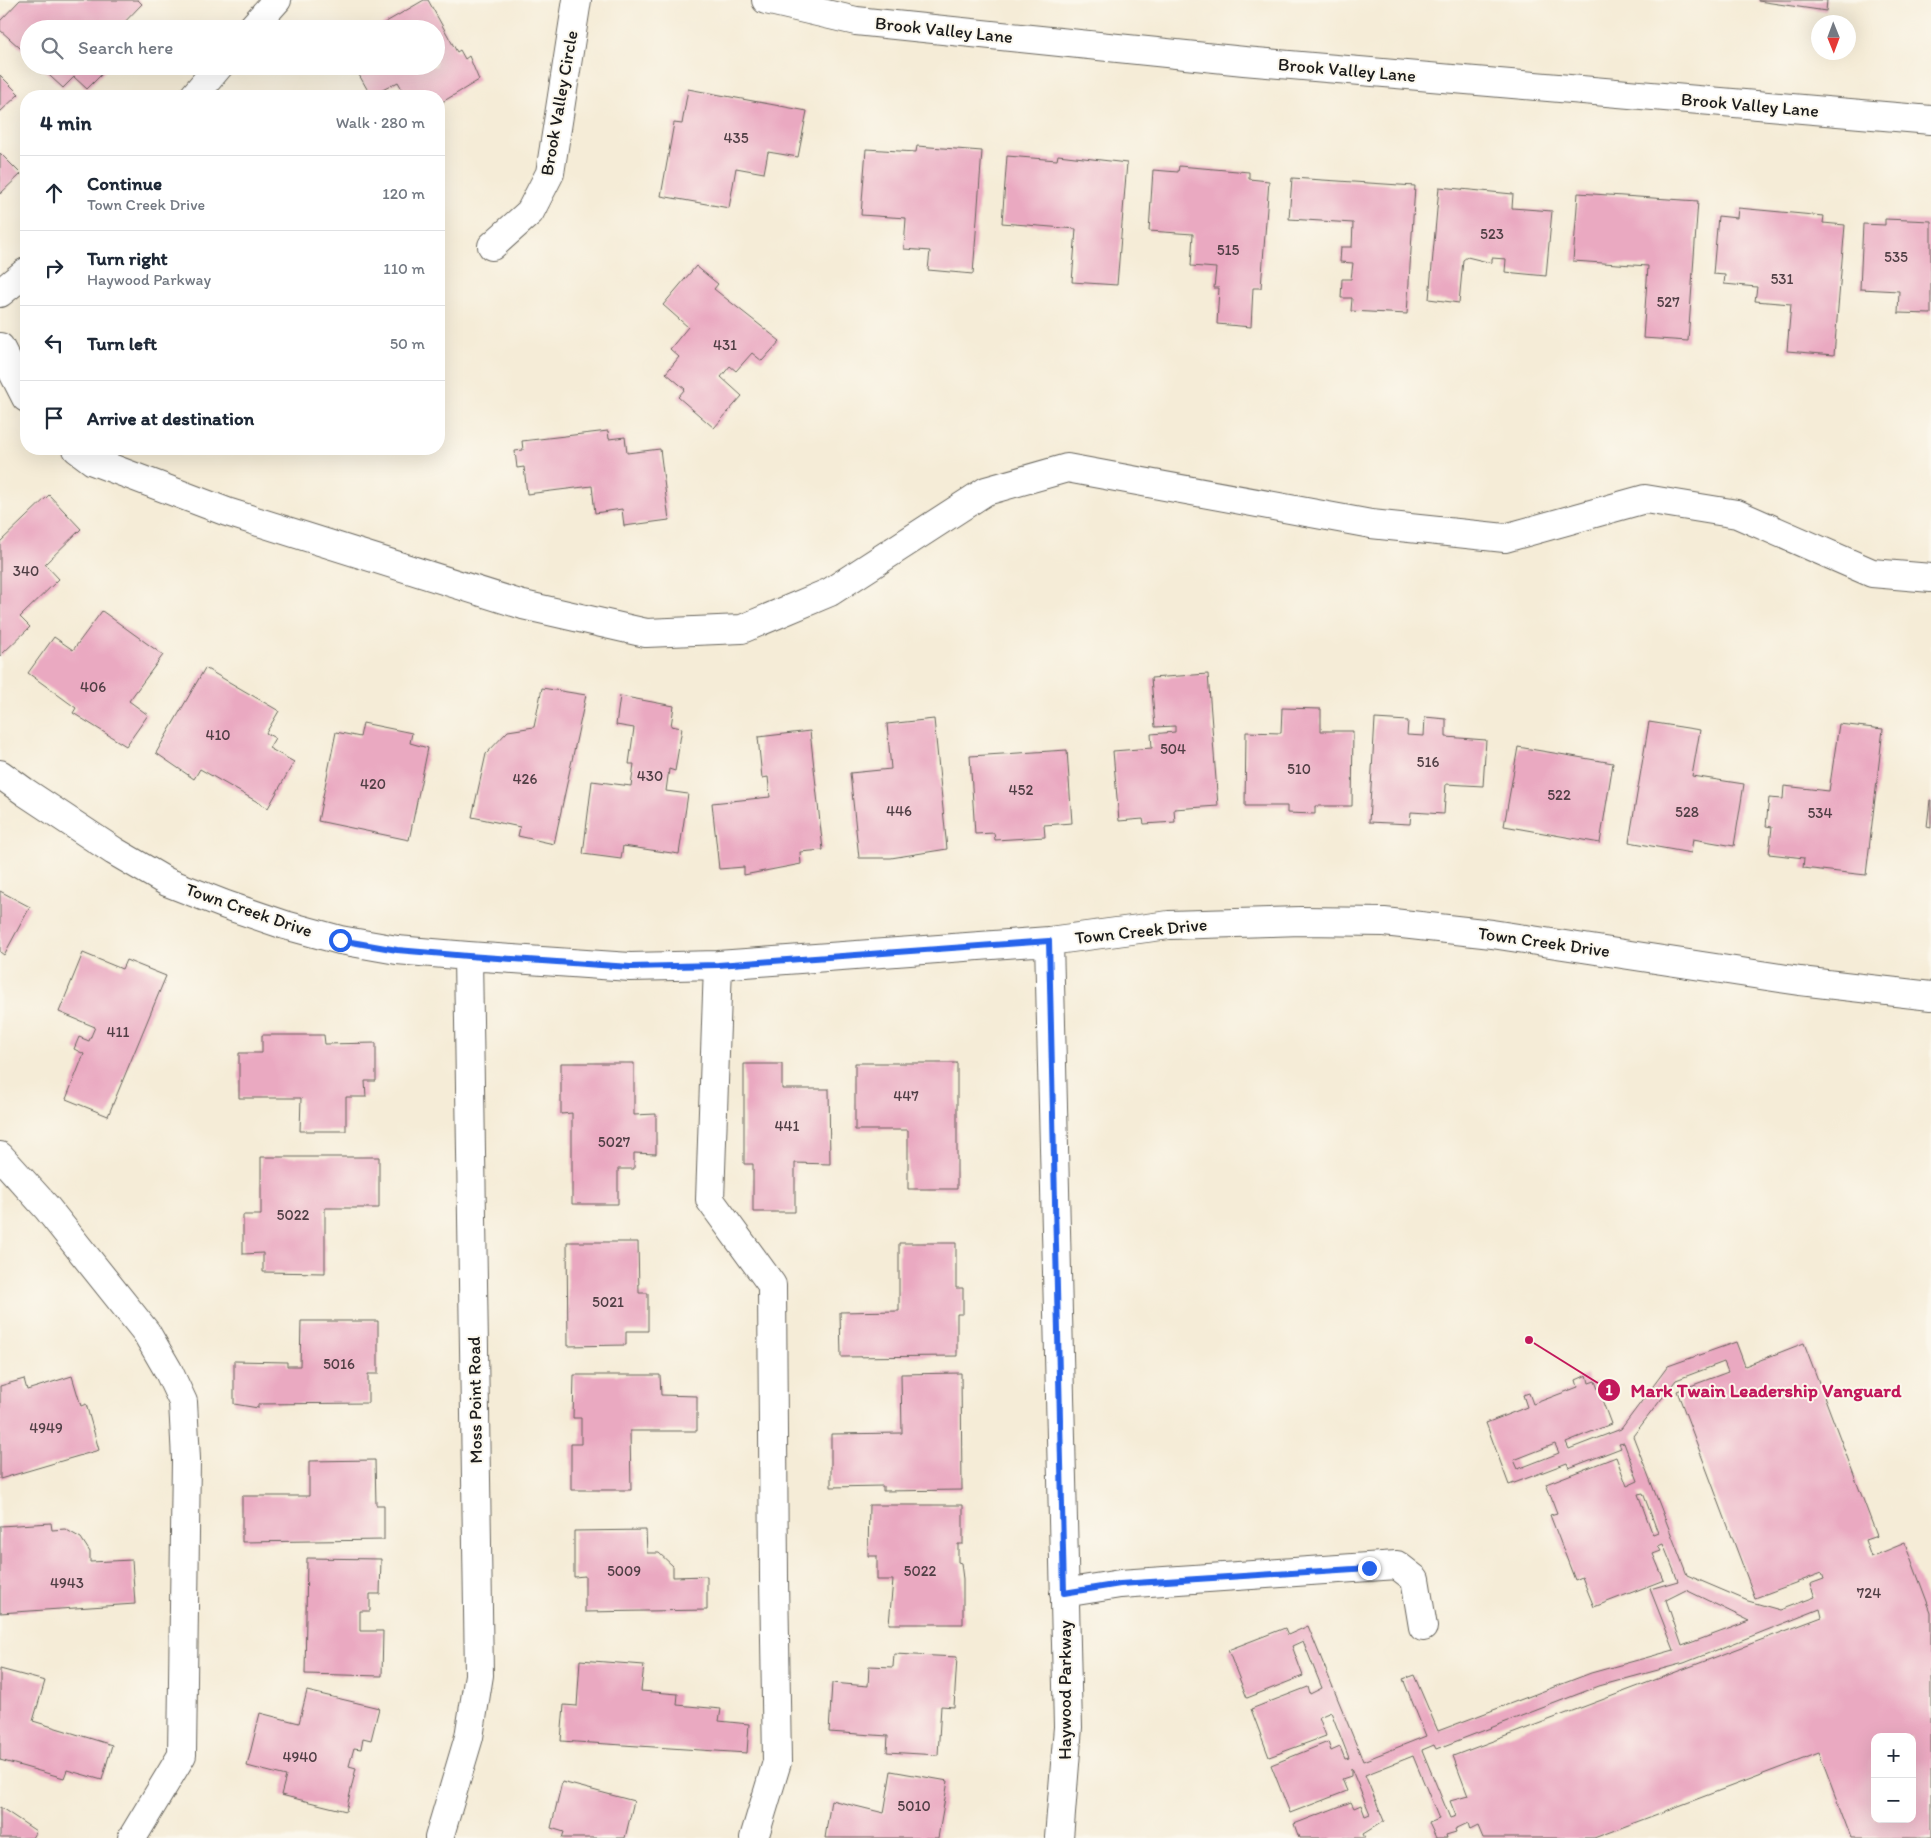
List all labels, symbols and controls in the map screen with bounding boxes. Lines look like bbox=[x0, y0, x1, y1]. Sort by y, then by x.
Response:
street label: Brook Valley Lane bbox=[874, 12, 1014, 48]
north arrow bbox=[1811, 15, 1856, 60]
search box bbox=[20, 20, 445, 75]
street label: Brook Valley Circle bbox=[535, 29, 583, 177]
icon: search bbox=[38, 34, 66, 62]
text: Search here bbox=[78, 36, 173, 59]
street label: Brook Valley Lane bbox=[1277, 53, 1417, 87]
street label: Brook Valley Lane bbox=[1680, 88, 1820, 122]
text: 4 min bbox=[40, 110, 92, 135]
text: Walk · 280 m bbox=[336, 113, 425, 132]
house number: 435 bbox=[723, 129, 749, 147]
text: Continue bbox=[87, 172, 162, 195]
icon: ahead bbox=[40, 179, 68, 207]
text: 120 m bbox=[382, 184, 425, 203]
text: Town Creek Drive bbox=[87, 195, 205, 214]
house number: 523 bbox=[1480, 225, 1504, 243]
house number: 515 bbox=[1217, 241, 1239, 259]
text: Turn right bbox=[87, 247, 168, 270]
house number: 535 bbox=[1884, 248, 1908, 266]
icon: right bbox=[40, 254, 68, 282]
text: 110 m bbox=[383, 259, 425, 278]
text: Haywood Parkway bbox=[87, 270, 211, 289]
house number: 531 bbox=[1770, 270, 1794, 288]
house number: 527 bbox=[1656, 293, 1680, 311]
icon: left bbox=[40, 329, 68, 357]
text: Turn left bbox=[87, 332, 157, 355]
text: 50 m bbox=[390, 334, 425, 353]
house number: 431 bbox=[713, 336, 737, 354]
icon: arrive bbox=[40, 404, 68, 432]
text: Arrive at destination bbox=[87, 407, 254, 430]
house number: 340 bbox=[13, 562, 39, 580]
house number: 406 bbox=[80, 678, 106, 696]
house number: 410 bbox=[205, 726, 231, 744]
house number: 504 bbox=[1160, 740, 1186, 758]
house number: 516 bbox=[1417, 753, 1439, 771]
house number: 510 bbox=[1287, 760, 1311, 778]
house number: 430 bbox=[637, 767, 663, 785]
house number: 426 bbox=[513, 770, 537, 788]
house number: 420 bbox=[360, 775, 386, 793]
house number: 452 bbox=[1009, 781, 1033, 799]
house number: 522 bbox=[1547, 786, 1571, 804]
house number: 446 bbox=[886, 802, 912, 820]
house number: 528 bbox=[1675, 803, 1699, 821]
house number: 534 bbox=[1807, 804, 1833, 822]
street label: Town Creek Drive bbox=[183, 878, 315, 942]
street label: Town Creek Drive bbox=[1074, 913, 1208, 949]
street label: Town Creek Drive bbox=[1477, 922, 1611, 962]
route start bbox=[329, 929, 352, 952]
house number: 411 bbox=[107, 1023, 130, 1041]
house number: 447 bbox=[893, 1087, 919, 1105]
house number: 441 bbox=[775, 1117, 800, 1135]
house number: 5027 bbox=[598, 1133, 631, 1151]
house number: 5022 bbox=[277, 1206, 310, 1224]
house number: 5021 bbox=[592, 1293, 624, 1311]
street label: Moss Point Road bbox=[463, 1336, 487, 1464]
house number: 5016 bbox=[323, 1355, 355, 1373]
callout: Mark Twain Leadership Vanguard bbox=[1597, 1373, 1910, 1407]
text: Mark Twain Leadership Vanguard bbox=[1631, 1379, 1902, 1402]
text: 1 bbox=[1606, 1381, 1613, 1399]
house number: 4949 bbox=[29, 1419, 63, 1437]
route end bbox=[1358, 1557, 1381, 1580]
house number: 5009 bbox=[607, 1562, 641, 1580]
house number: 5022 bbox=[904, 1562, 937, 1580]
house number: 4943 bbox=[50, 1574, 84, 1592]
house number: 724 bbox=[1857, 1584, 1881, 1602]
street label: Haywood Parkway bbox=[1054, 1620, 1076, 1760]
map controls bbox=[1871, 1733, 1916, 1823]
button: + bbox=[1871, 1733, 1916, 1778]
house number: 4940 bbox=[282, 1748, 318, 1766]
button: − bbox=[1871, 1778, 1916, 1823]
house number: 5010 bbox=[897, 1797, 931, 1815]

